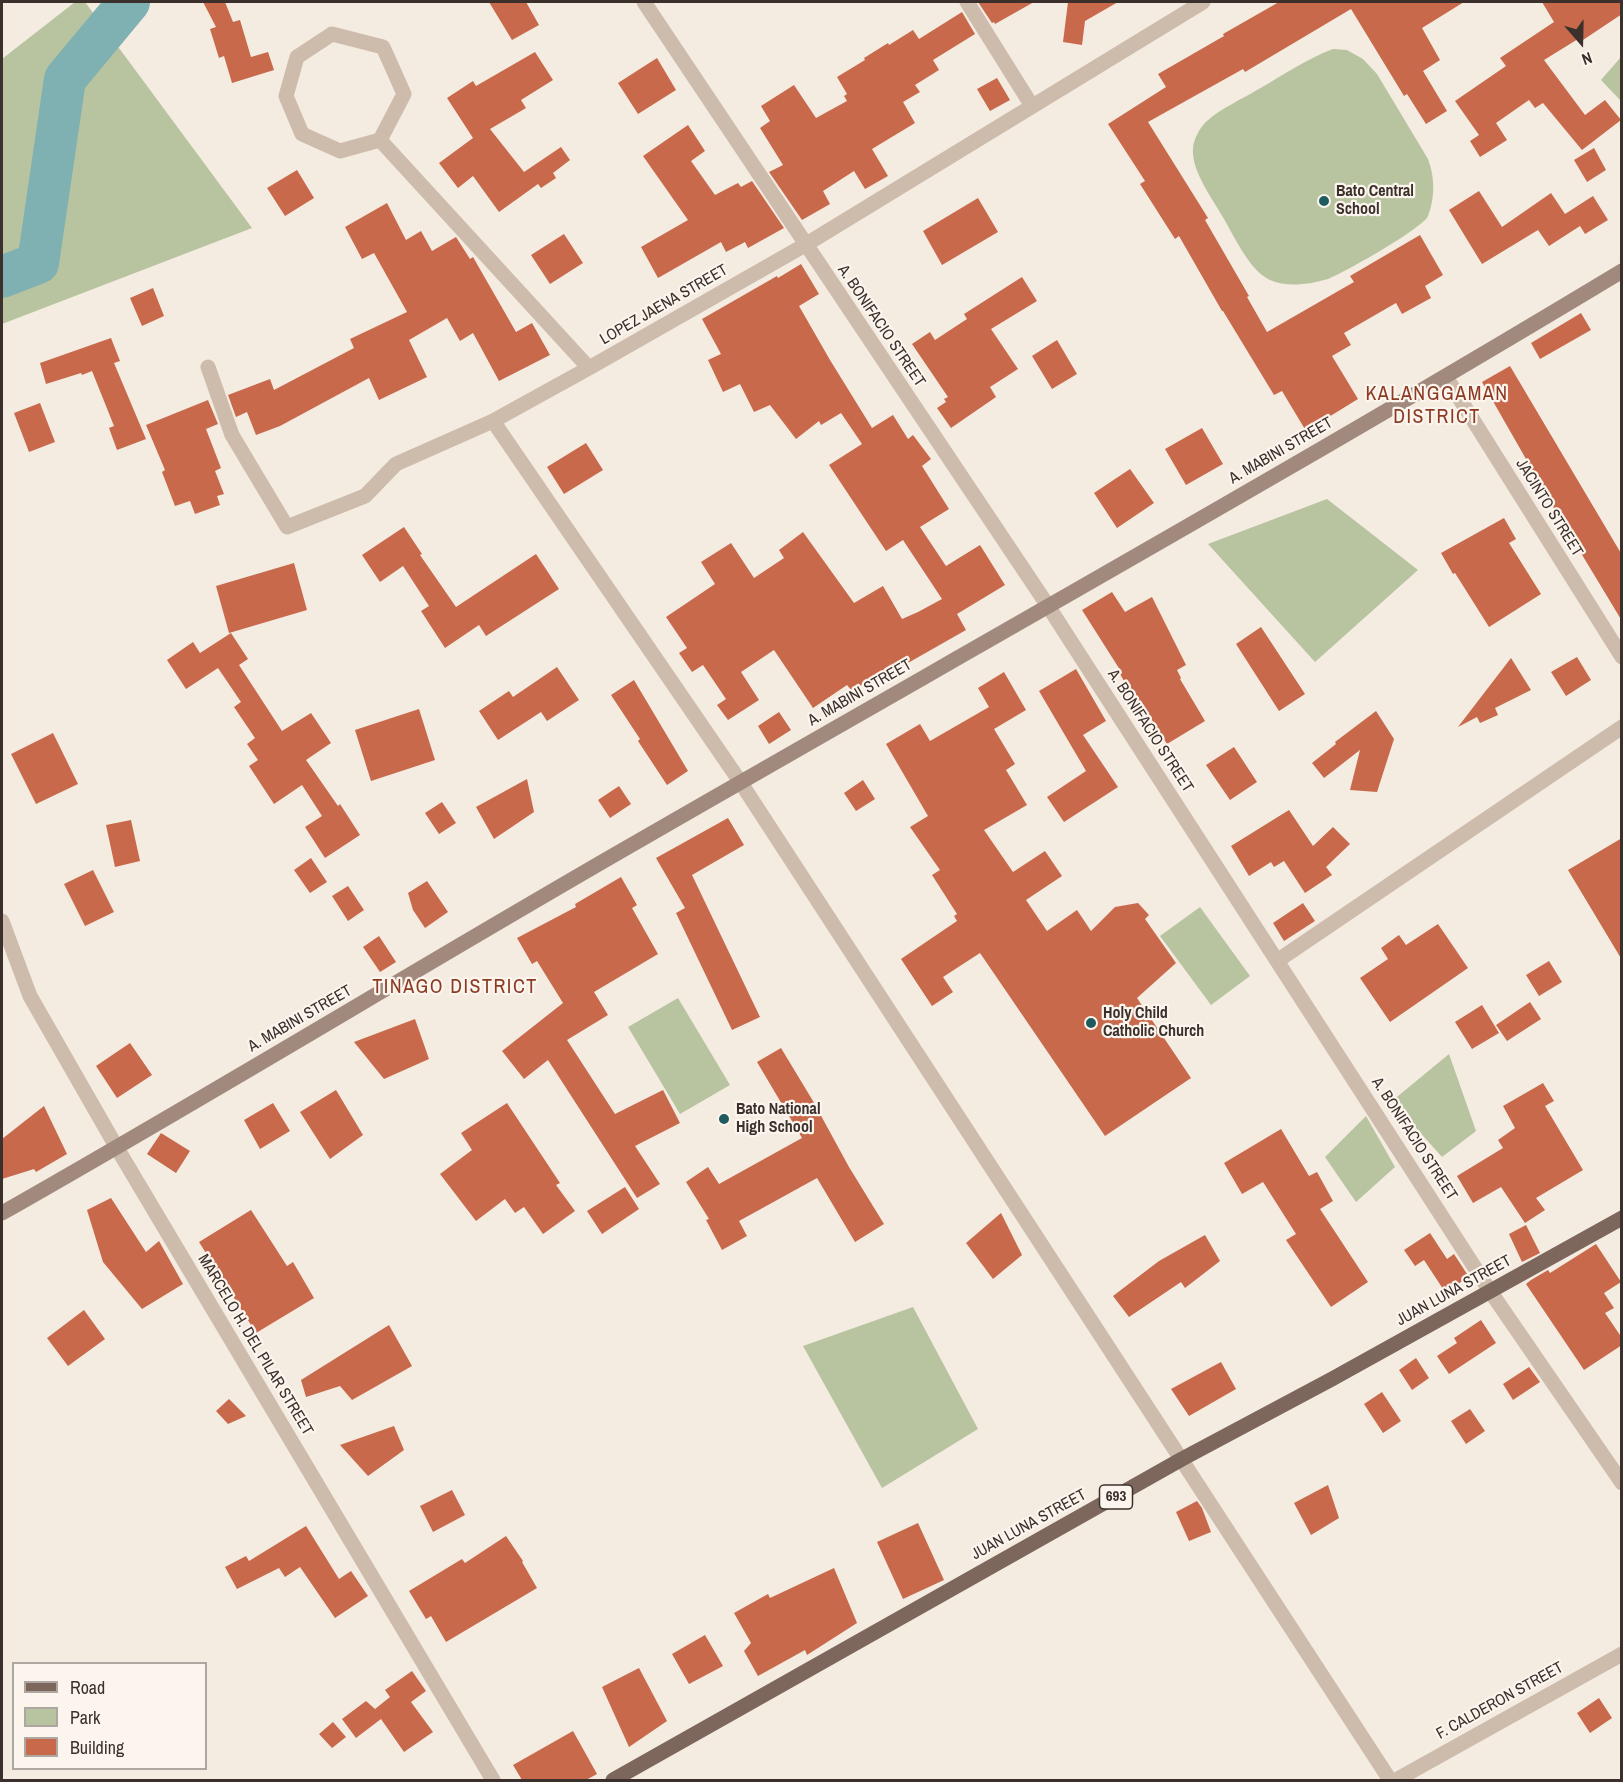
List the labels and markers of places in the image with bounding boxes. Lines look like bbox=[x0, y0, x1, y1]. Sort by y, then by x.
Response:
place label: Bato Central School bbox=[1336, 182, 1414, 220]
marker: Bato Central School bbox=[1317, 194, 1331, 208]
place label: Holy Child Catholic Church bbox=[1103, 1004, 1204, 1042]
marker: Holy Child Catholic Church bbox=[1084, 1016, 1098, 1030]
place label: Bato National High School bbox=[736, 1100, 821, 1138]
marker: Bato National High School bbox=[717, 1112, 731, 1126]

